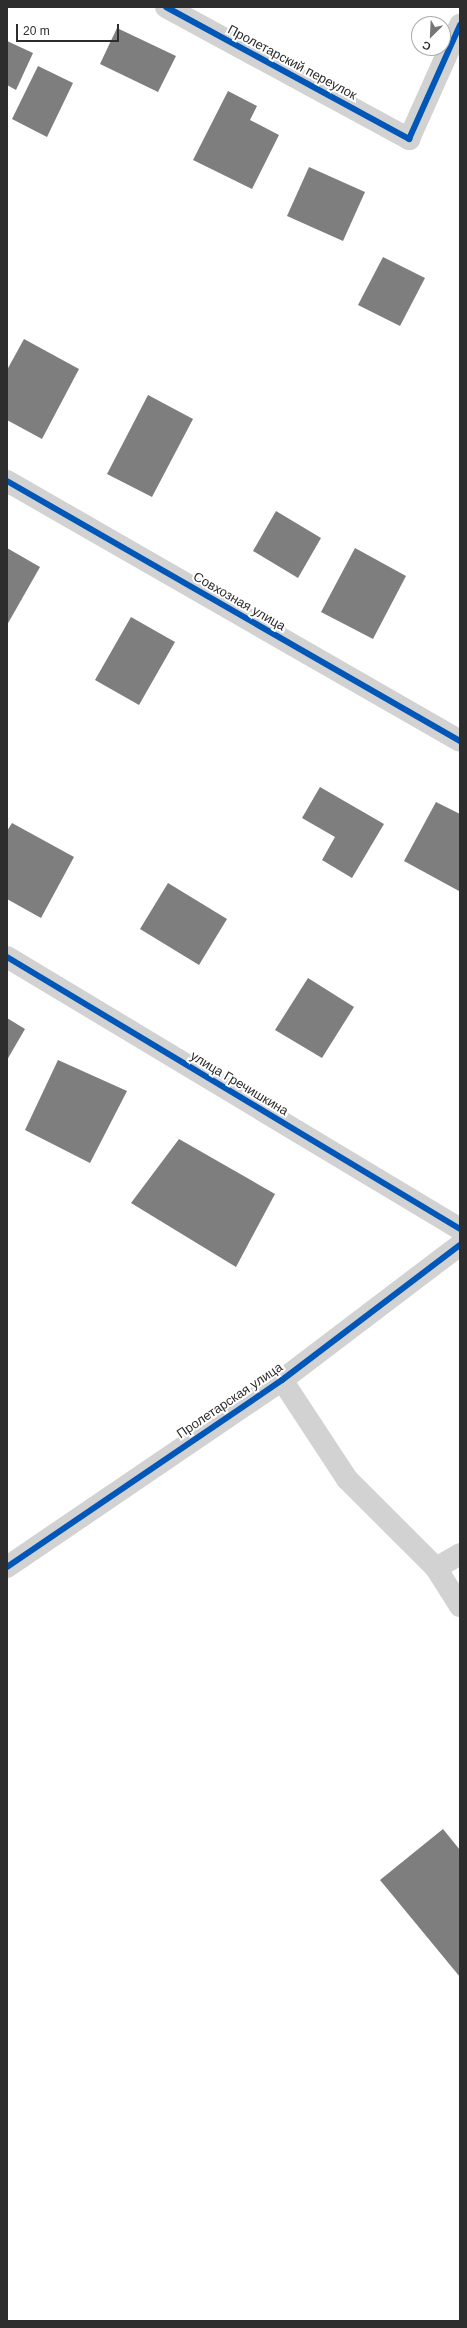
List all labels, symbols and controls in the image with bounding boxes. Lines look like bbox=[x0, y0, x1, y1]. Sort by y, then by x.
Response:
scale bar bbox=[18, 16, 121, 42]
north arrow bbox=[411, 16, 451, 56]
street label: Пролетарский переулок bbox=[225, 22, 359, 104]
text: 20 m bbox=[23, 24, 50, 38]
text: С bbox=[420, 39, 433, 53]
street label: Совхозная улица bbox=[190, 569, 288, 635]
street label: улица Гречишкина bbox=[187, 1049, 291, 1119]
street label: Пролетарская улица bbox=[174, 1360, 286, 1442]

